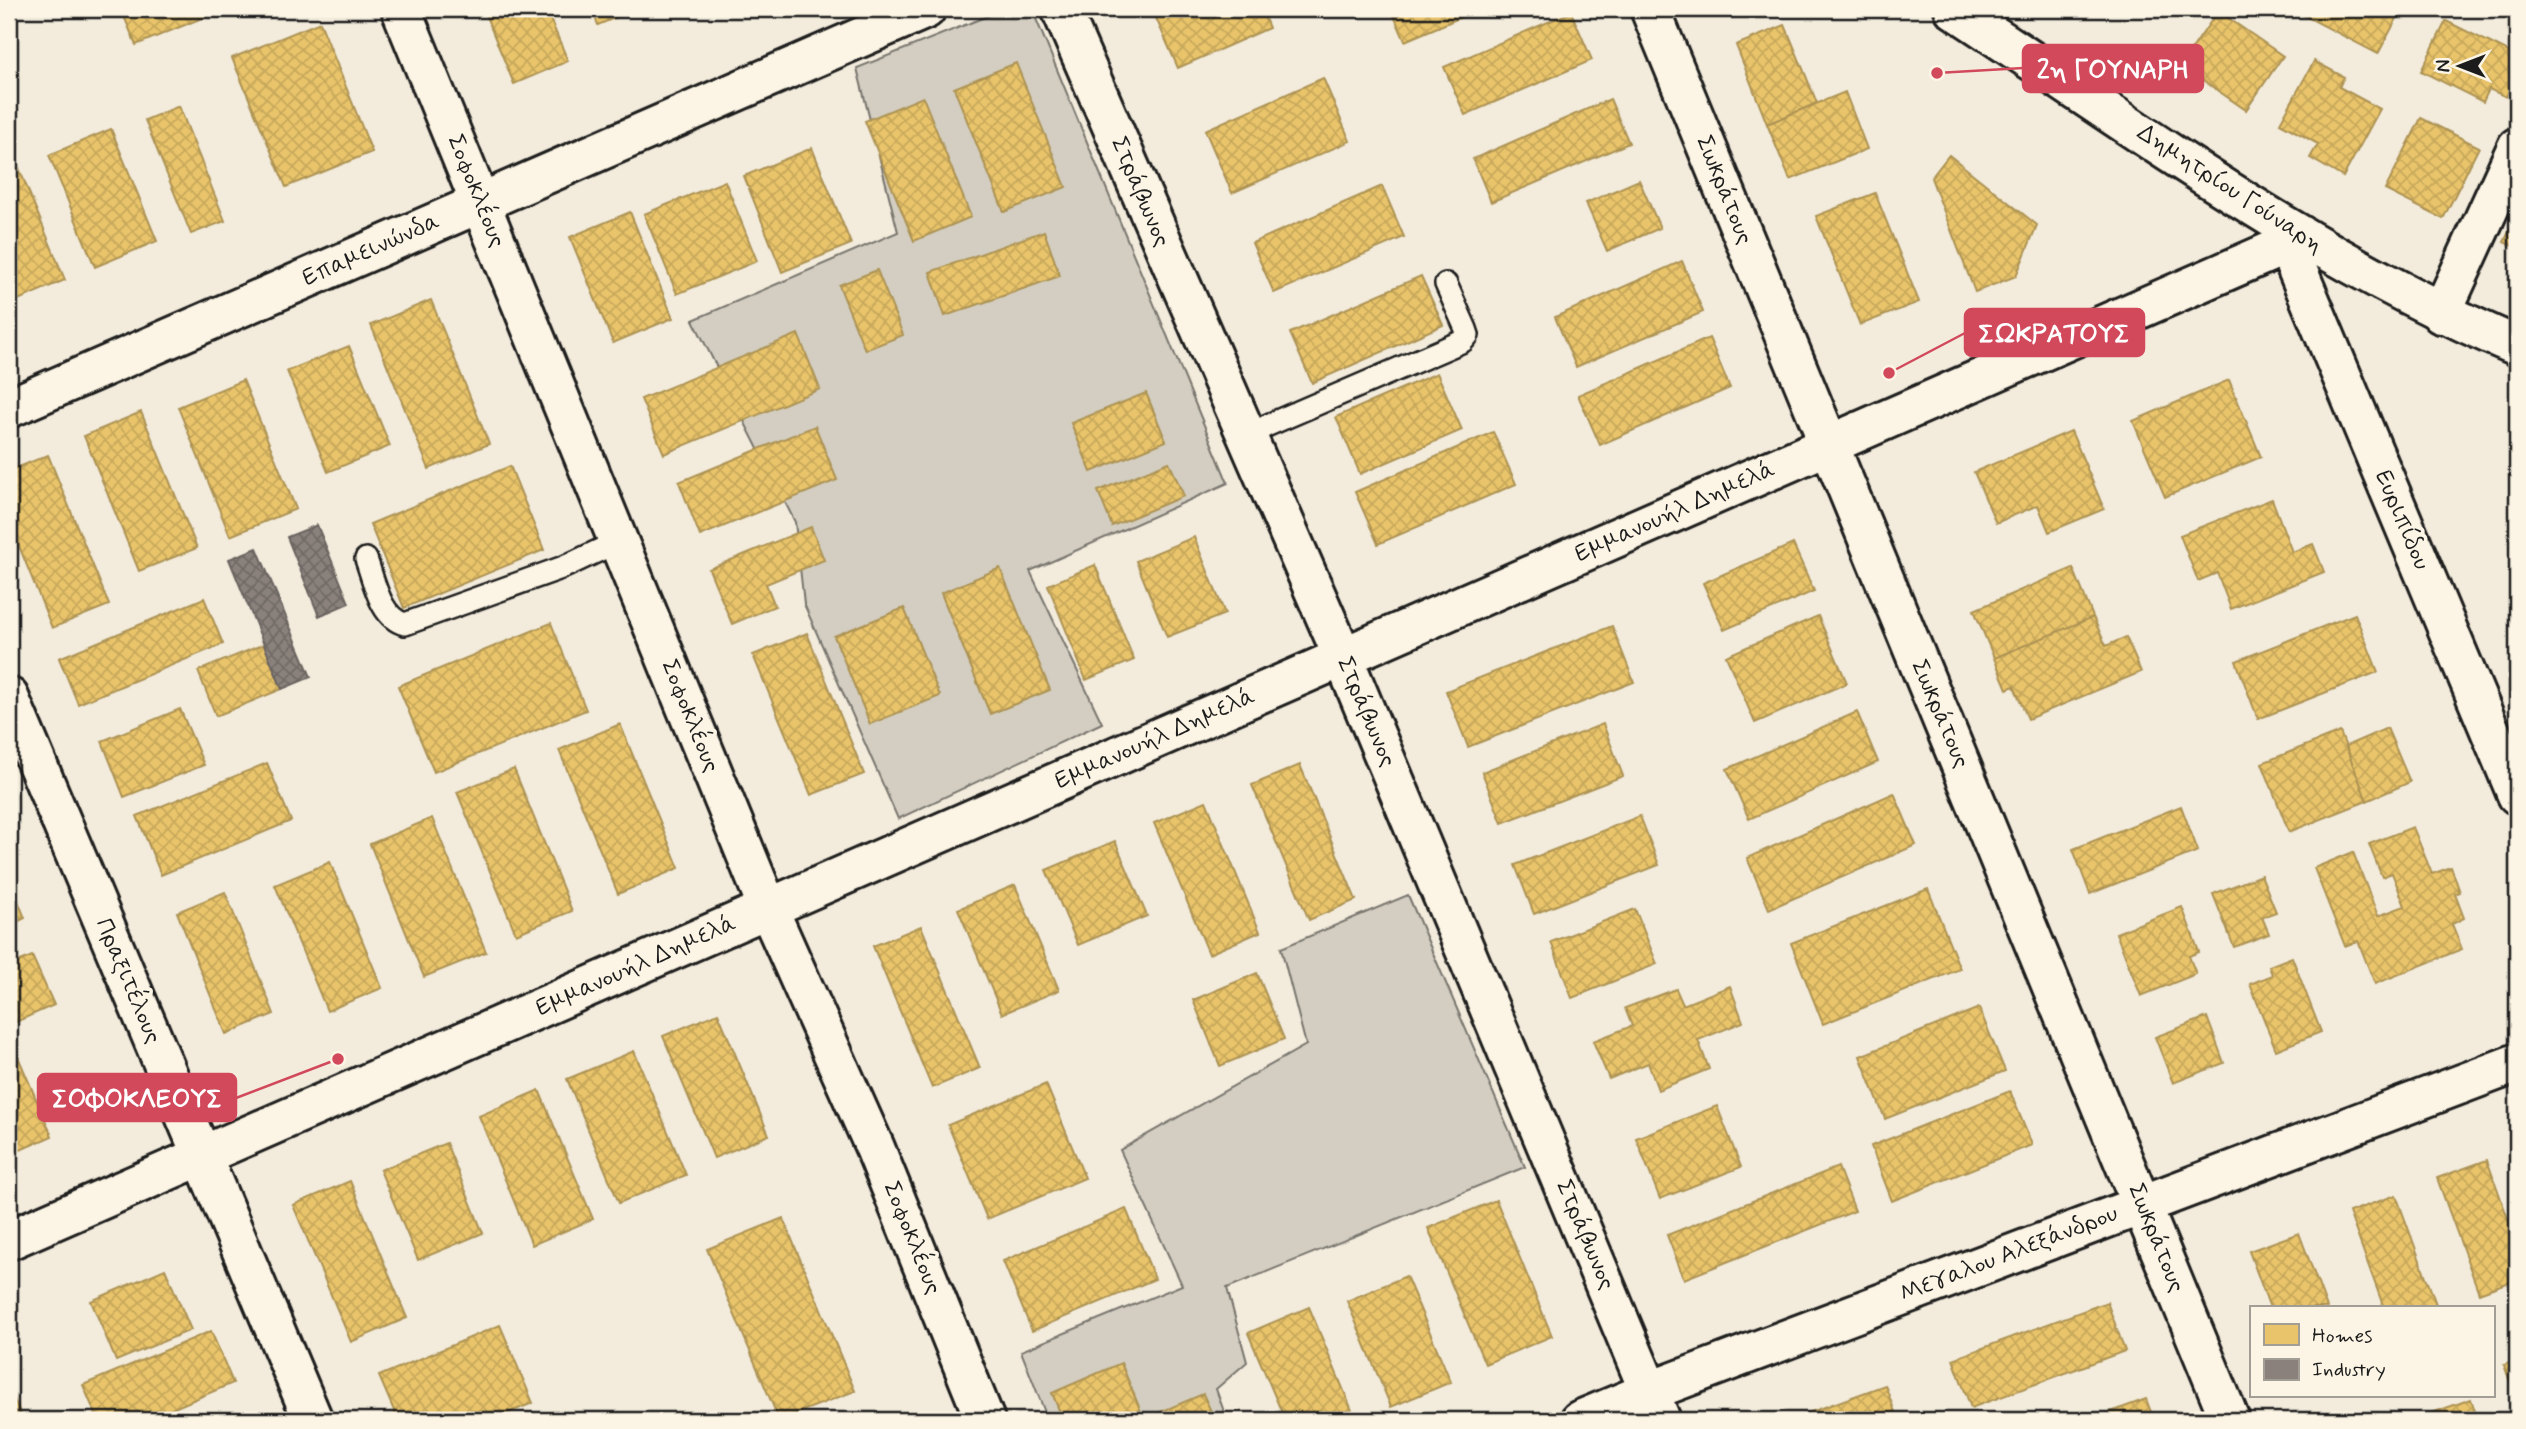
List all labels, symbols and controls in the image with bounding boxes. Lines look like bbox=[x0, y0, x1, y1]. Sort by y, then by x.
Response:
north arrow bbox=[2424, 32, 2494, 102]
callout: 2η ΓΟΥΝΑΡΗ bbox=[2023, 45, 2203, 92]
text: 2η ΓΟΥΝΑΡΗ bbox=[2037, 54, 2189, 88]
text: N bbox=[2432, 60, 2457, 72]
street label: Δημητρίου Γούναρη bbox=[2131, 117, 2329, 261]
street label: Σοφοκλέους bbox=[439, 130, 514, 252]
street label: Σωκράτους bbox=[1688, 131, 1760, 249]
street label: Στράβωνος bbox=[1103, 132, 1177, 252]
street label: Επαμεινώνδα bbox=[297, 206, 445, 294]
callout: ΣΩΚΡΑΤΟΥΣ bbox=[1965, 309, 2144, 356]
text: ΣΩΚΡΑΤΟΥΣ bbox=[1978, 318, 2130, 352]
street label: Εμμανουήλ Δημελά bbox=[1570, 454, 1780, 570]
street label: Ευριπίδου bbox=[2367, 465, 2437, 575]
street label: Στράβωνος bbox=[1329, 652, 1403, 772]
street label: Σοφοκλέους bbox=[653, 655, 728, 777]
street label: Σωκράτους bbox=[1903, 655, 1977, 773]
street label: Εμμανουήλ Δημελά bbox=[1050, 681, 1260, 797]
street label: Εμμανουήλ Δημελά bbox=[531, 908, 741, 1024]
street label: Πραξιτέλους bbox=[88, 913, 169, 1048]
callout: ΣΟΦΟΚΛΕΟΥΣ bbox=[38, 1074, 236, 1121]
text: ΣΟΦΟΚΛΕΟΥΣ bbox=[52, 1083, 222, 1117]
street label: Στράβωνος bbox=[1548, 1175, 1622, 1295]
street label: Σοφοκλέους bbox=[875, 1177, 950, 1299]
street label: Σωκράτους bbox=[2120, 1179, 2192, 1297]
street label: Μεγαλου Αλεξάνδρου bbox=[1896, 1198, 2123, 1310]
legend bbox=[2250, 1306, 2494, 1398]
text: Homes bbox=[2312, 1322, 2372, 1350]
text: Industry bbox=[2312, 1356, 2386, 1384]

